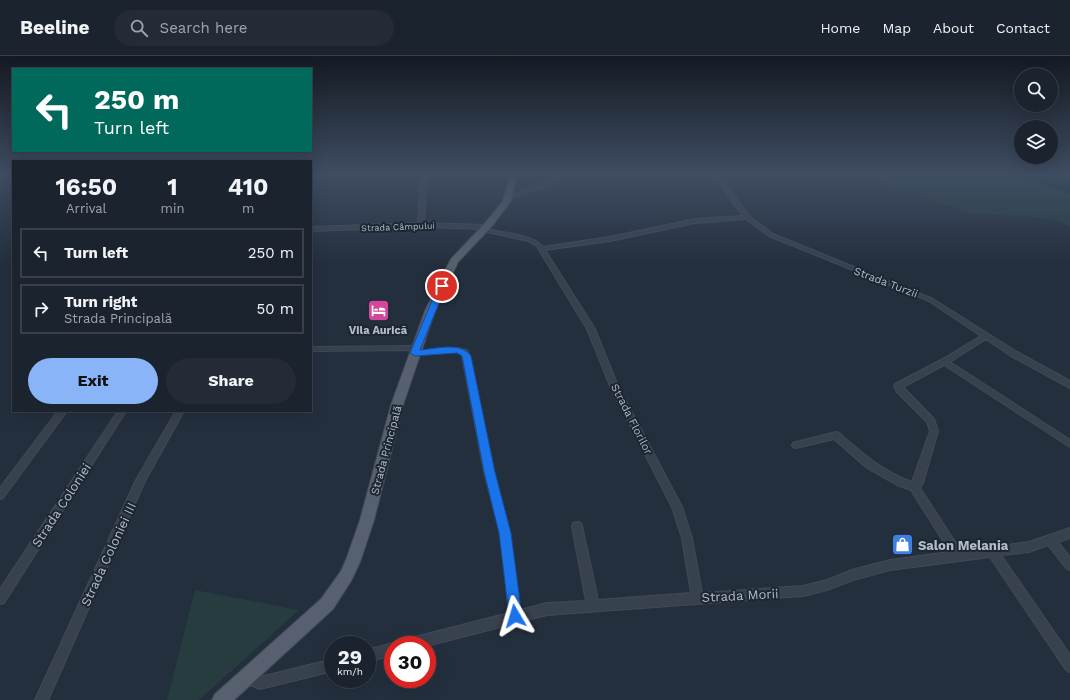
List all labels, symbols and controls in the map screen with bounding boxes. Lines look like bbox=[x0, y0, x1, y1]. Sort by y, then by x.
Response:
search box bbox=[114, 10, 394, 46]
text: Beeline bbox=[20, 16, 90, 39]
icon: search bbox=[128, 17, 150, 39]
text: Search here bbox=[160, 19, 247, 37]
text: Home bbox=[820, 20, 860, 36]
text: Map bbox=[882, 20, 911, 36]
text: About bbox=[933, 20, 974, 36]
text: Contact bbox=[996, 20, 1050, 36]
map controls bbox=[1014, 68, 1058, 164]
button: search bbox=[1014, 68, 1058, 112]
text: 250 m bbox=[94, 83, 179, 116]
icon: left bbox=[28, 84, 80, 136]
text: Turn left bbox=[94, 117, 169, 138]
button: layers bbox=[1014, 120, 1058, 164]
text: 16:50 bbox=[55, 173, 117, 201]
text: 1 bbox=[167, 173, 178, 201]
text: 410 bbox=[228, 173, 269, 201]
text: Arrival bbox=[66, 201, 107, 216]
text: min bbox=[161, 201, 184, 216]
text: m bbox=[242, 201, 254, 216]
street label: Strada Câmpului bbox=[361, 221, 435, 233]
icon: left bbox=[30, 242, 52, 264]
text: Turn left bbox=[64, 244, 128, 262]
text: 250 m bbox=[248, 244, 294, 262]
street label: Strada Turzii bbox=[852, 264, 920, 301]
pin bbox=[425, 269, 459, 303]
icon: arrive bbox=[431, 275, 453, 297]
text: Turn right bbox=[64, 293, 137, 311]
hotel icon: Vila Aurică bbox=[365, 297, 391, 323]
icon: right bbox=[30, 298, 52, 320]
text: 50 m bbox=[257, 300, 294, 318]
text: Strada Principală bbox=[64, 311, 172, 326]
place label: Vila Aurică bbox=[349, 324, 408, 337]
button: Exit bbox=[28, 358, 158, 404]
button: Share bbox=[166, 358, 296, 404]
street label: Strada Florilor bbox=[608, 382, 655, 457]
street label: Strada Principală bbox=[368, 404, 405, 496]
street label: Strada Coloniei bbox=[29, 461, 94, 550]
street label: Strada Coloniei III bbox=[78, 500, 139, 609]
shop icon: Salon Melania bbox=[890, 532, 916, 558]
place label: Salon Melania bbox=[918, 538, 1009, 553]
street label: Strada Morii bbox=[701, 586, 779, 605]
position arrow bbox=[494, 595, 536, 637]
speed limit sign: 30 bbox=[384, 636, 436, 688]
text: 29 bbox=[338, 645, 362, 669]
text: km/h bbox=[337, 666, 363, 677]

